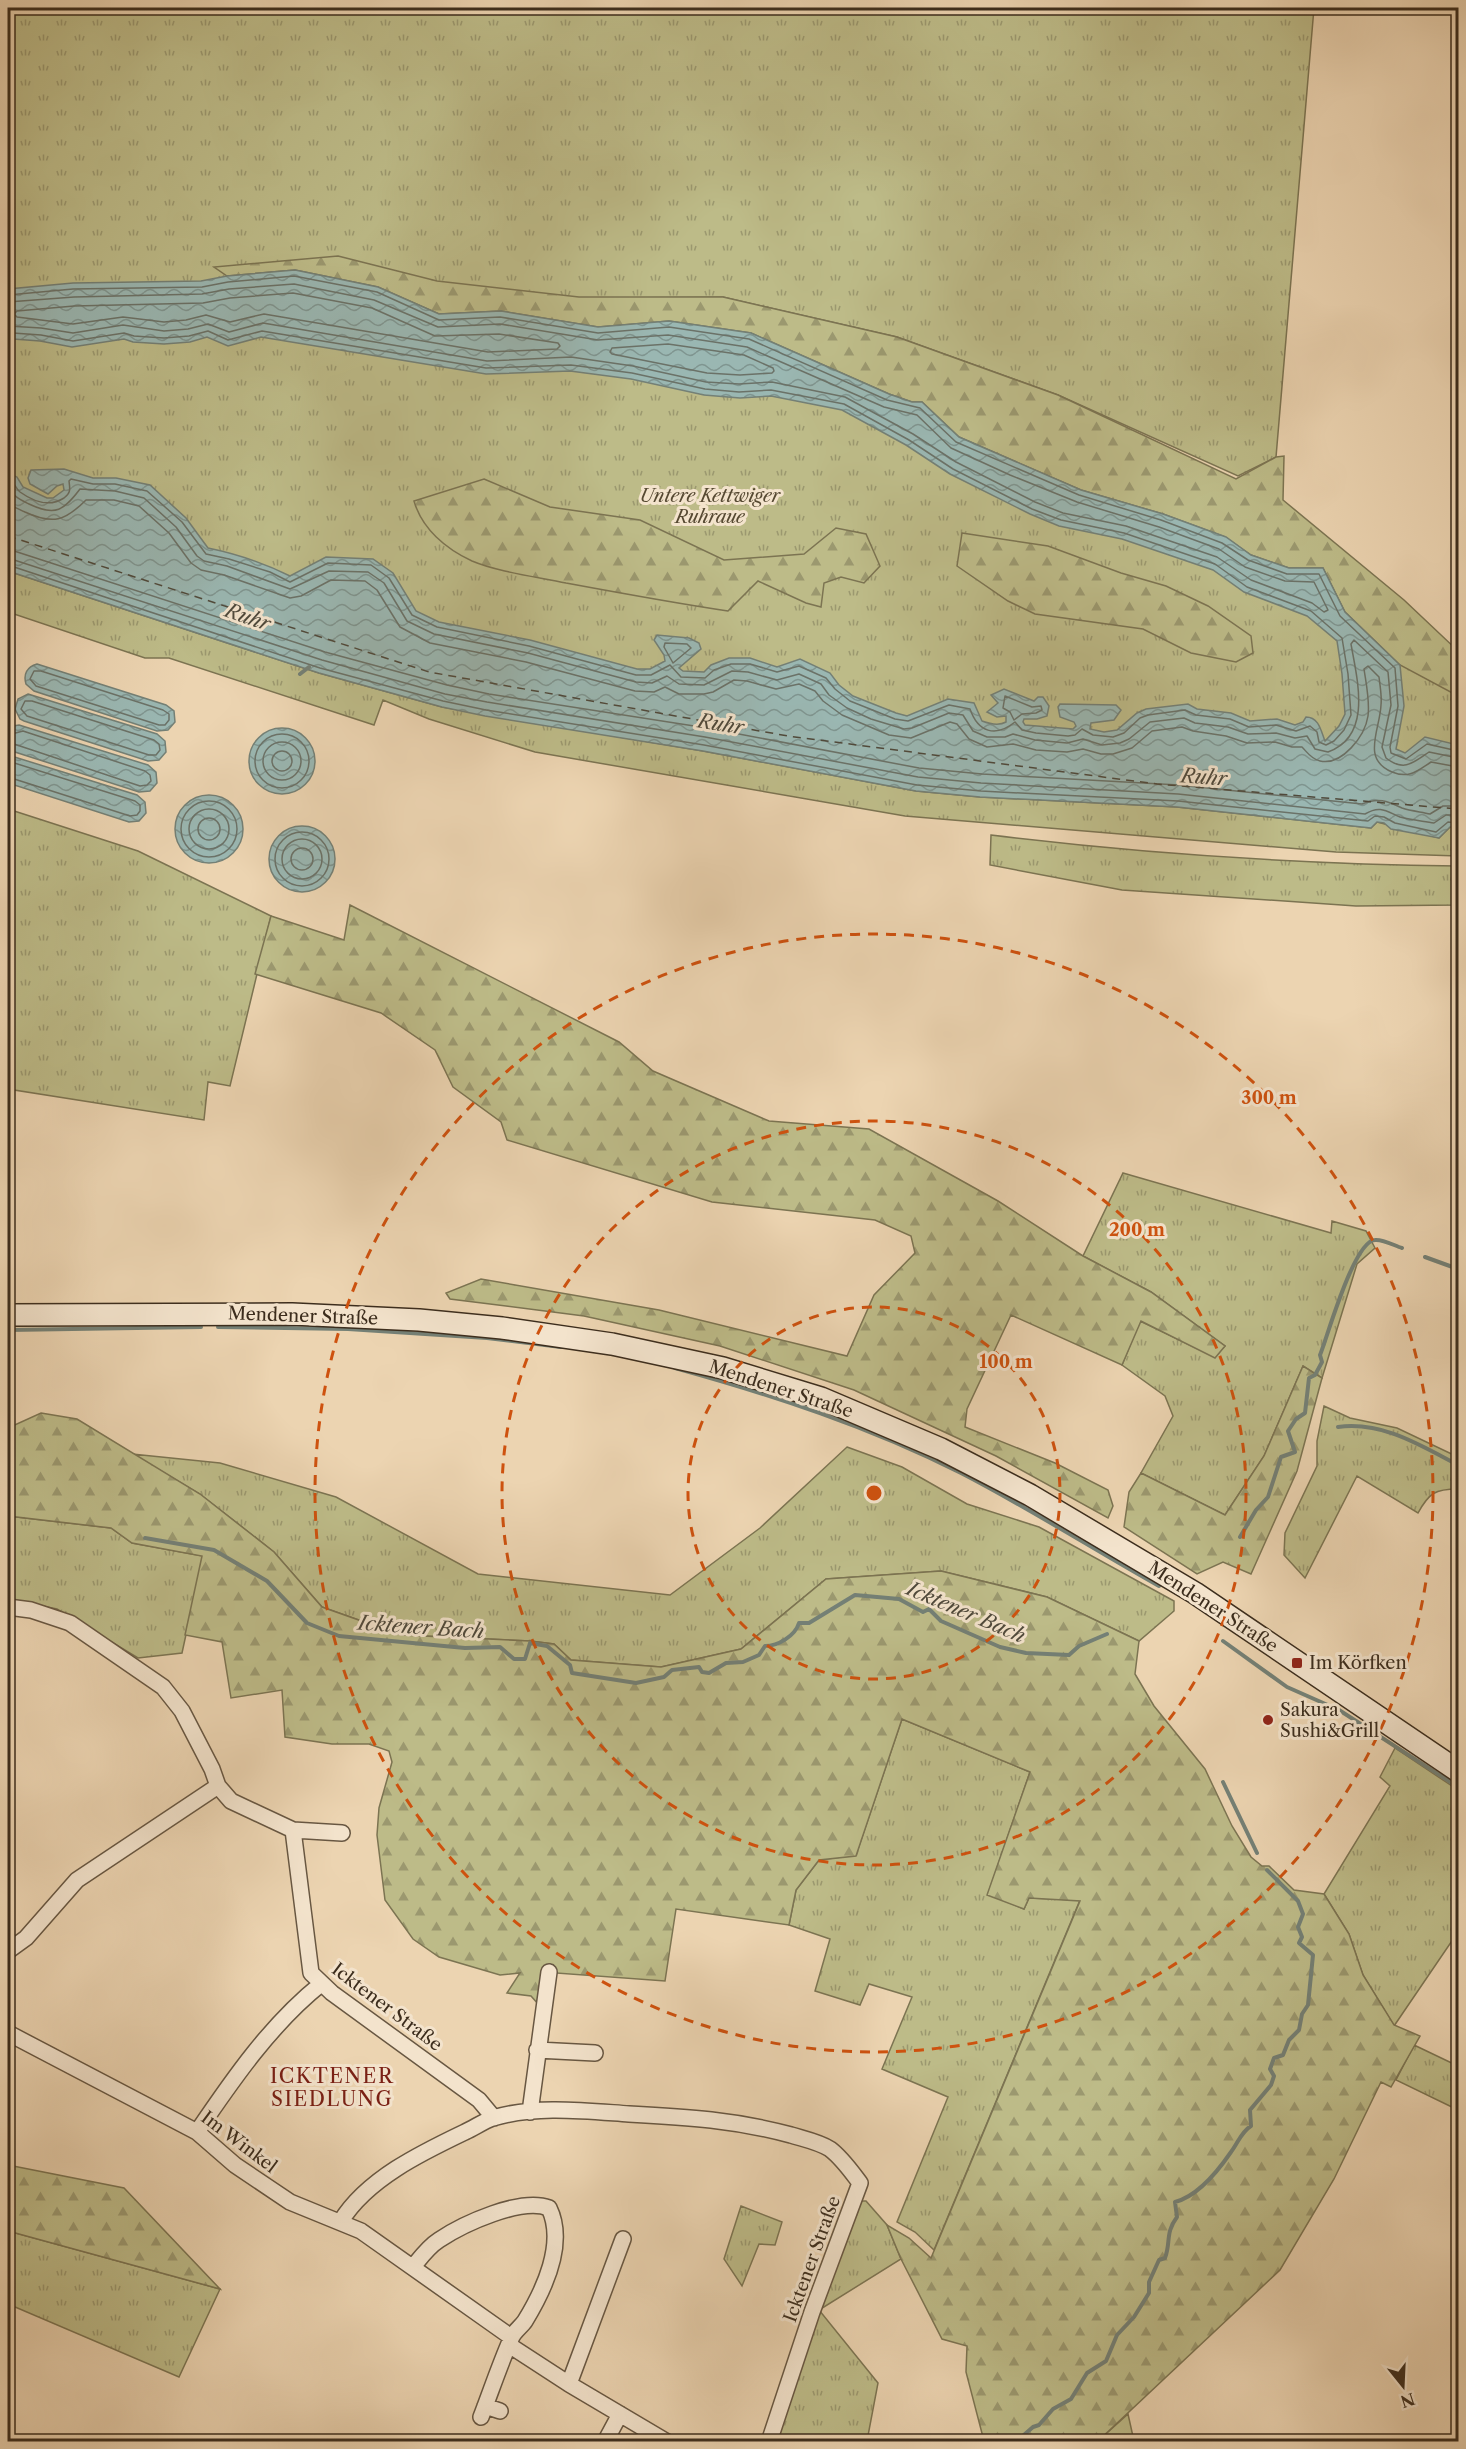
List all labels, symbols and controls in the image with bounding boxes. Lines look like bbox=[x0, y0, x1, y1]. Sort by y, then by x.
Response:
park label: Untere Kettwiger Ruhraue bbox=[640, 485, 782, 528]
water label: Ruhr bbox=[220, 597, 275, 636]
water label: Ruhr bbox=[694, 708, 747, 740]
water label: Ruhr bbox=[1178, 763, 1230, 791]
text: 300 m bbox=[1241, 1087, 1297, 1109]
text: 200 m bbox=[1109, 1219, 1165, 1241]
street label: Mendener Straße bbox=[228, 1302, 378, 1330]
text: 100 m bbox=[979, 1351, 1033, 1373]
street label: Mendener Straße bbox=[706, 1355, 856, 1423]
centre of rings bbox=[864, 1483, 884, 1503]
street label: Mendener Straße bbox=[1144, 1557, 1282, 1657]
water label: Icktener Bach bbox=[901, 1575, 1029, 1648]
water label: Icktener Bach bbox=[355, 1610, 485, 1643]
place label: Im Körfken bbox=[1309, 1652, 1407, 1674]
marker: Im Körfken bbox=[1290, 1656, 1304, 1670]
place label: Sakura Sushi&Grill bbox=[1280, 1699, 1379, 1742]
marker: Sakura Sushi&Grill bbox=[1261, 1713, 1275, 1727]
street label: Icktener Straße bbox=[327, 1958, 447, 2056]
district label: ICKTENER SIEDLUNG bbox=[270, 2064, 394, 2111]
street label: Im Winkel bbox=[197, 2106, 281, 2178]
street label: Icktener Straße bbox=[779, 2193, 845, 2325]
north arrow bbox=[1373, 2356, 1433, 2416]
text: N bbox=[1398, 2389, 1417, 2412]

